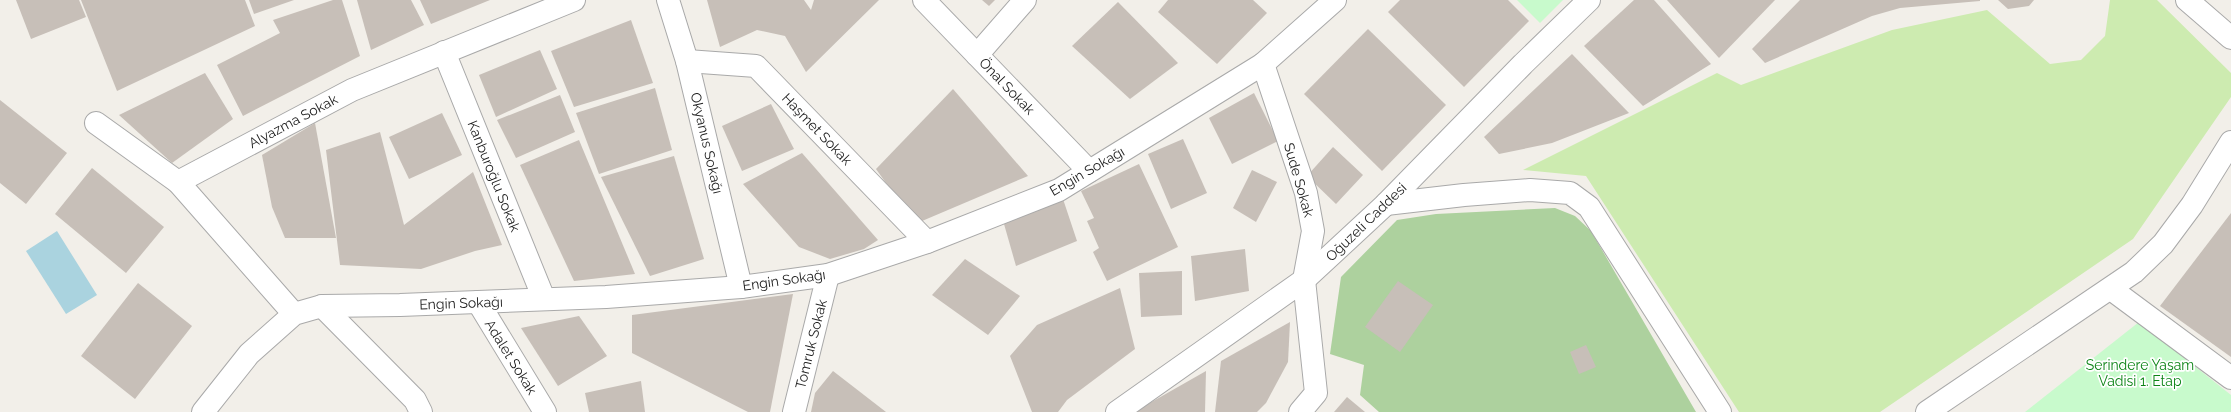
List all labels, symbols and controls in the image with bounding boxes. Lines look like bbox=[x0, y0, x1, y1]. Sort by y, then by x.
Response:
street label: Önal Sokak bbox=[976, 53, 1040, 118]
street label: Haşmet Sokak bbox=[779, 90, 856, 168]
street label: Alyazma Sokak bbox=[246, 91, 341, 151]
street label: Okyanus Sokağı bbox=[688, 91, 726, 195]
street label: Kanburoğlu Sokak bbox=[464, 118, 524, 234]
street label: Sude Sokak bbox=[1281, 141, 1317, 220]
street label: Engin Sokağı bbox=[1047, 143, 1127, 199]
street label: Oğuzeli Caddesi bbox=[1322, 180, 1410, 264]
street label: Engin Sokağı bbox=[741, 266, 827, 294]
street label: Engin Sokağı bbox=[419, 294, 503, 312]
street label: Tomruk Sokak bbox=[792, 297, 830, 390]
street label: Adalet Sokak bbox=[482, 317, 541, 398]
park label: Serindere Yaşam Vadisi 1. Etap bbox=[2086, 357, 2194, 389]

